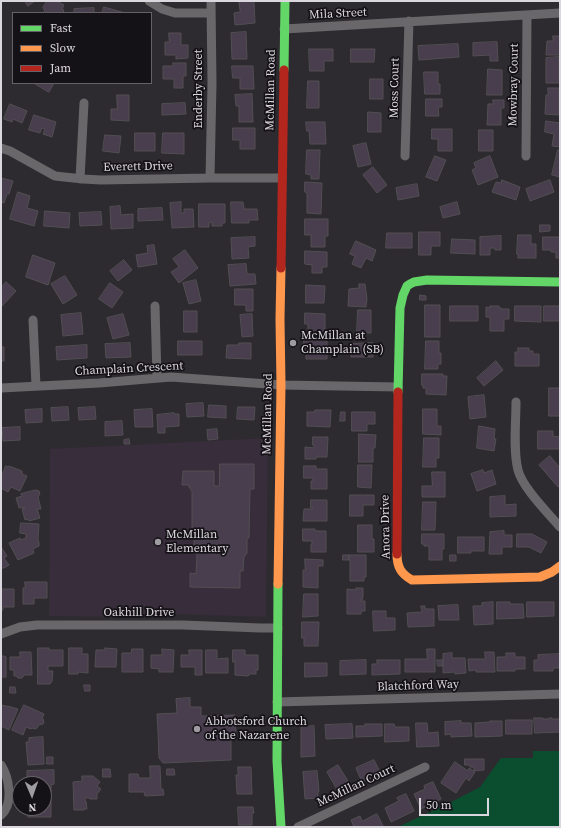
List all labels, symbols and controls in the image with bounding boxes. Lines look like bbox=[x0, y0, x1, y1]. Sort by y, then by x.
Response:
street label: Mila Street bbox=[309, 5, 367, 23]
legend bbox=[12, 12, 152, 84]
text: Fast bbox=[50, 20, 72, 36]
text: Slow bbox=[50, 40, 75, 56]
street label: Mowbray Court bbox=[506, 43, 522, 127]
street label: Enderby Street bbox=[192, 49, 206, 129]
street label: McMillan Road bbox=[263, 49, 279, 131]
street label: Moss Court bbox=[387, 58, 403, 118]
text: Jam bbox=[50, 60, 71, 76]
street label: Everett Drive bbox=[103, 159, 173, 175]
place label: McMillan at Champlain (SB) bbox=[301, 329, 384, 357]
marker: McMillan at Champlain (SB) bbox=[288, 338, 298, 348]
street label: Champlain Crescent bbox=[74, 359, 184, 379]
street label: McMillan Road bbox=[260, 373, 276, 455]
street label: Anora Drive bbox=[378, 495, 394, 559]
place label: McMillan Elementary bbox=[166, 528, 228, 556]
marker: McMillan Elementary bbox=[153, 537, 163, 547]
street label: Oakhill Drive bbox=[104, 606, 174, 620]
street label: Blatchford Way bbox=[377, 677, 459, 695]
place label: Abbotsford Church of the Nazarene bbox=[205, 715, 307, 743]
marker: Abbotsford Church of the Nazarene bbox=[192, 724, 202, 734]
street label: McMillan Court bbox=[315, 762, 397, 810]
north arrow bbox=[12, 776, 52, 816]
scale bar bbox=[421, 790, 491, 816]
text: 50 m bbox=[426, 797, 452, 813]
text: N bbox=[28, 800, 37, 815]

